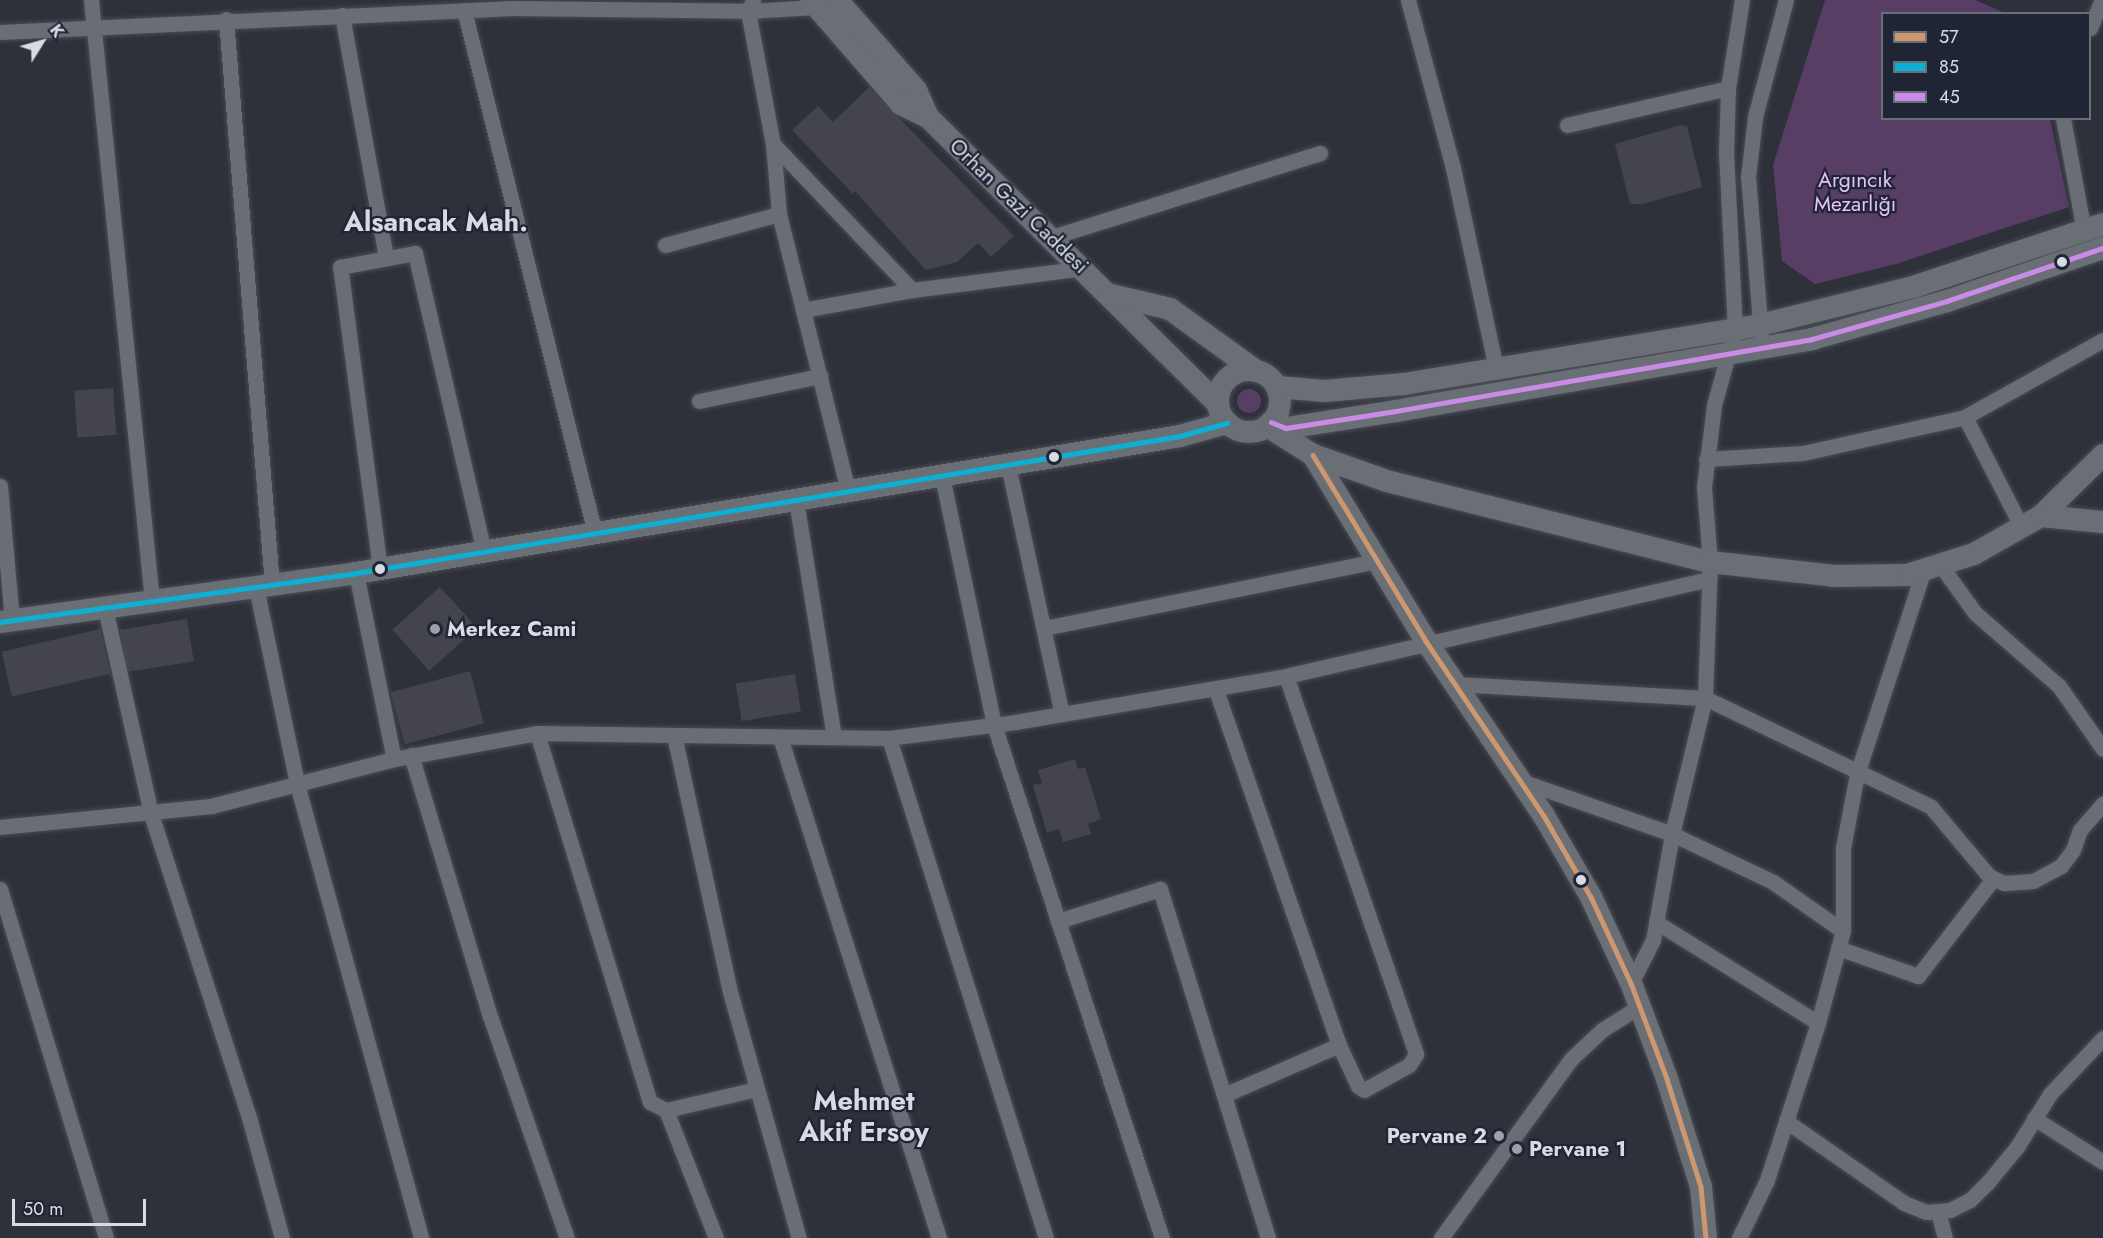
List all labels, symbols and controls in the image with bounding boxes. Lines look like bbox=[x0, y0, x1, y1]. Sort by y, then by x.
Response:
north arrow bbox=[12, 12, 72, 72]
legend bbox=[1881, 12, 2091, 120]
text: K bbox=[44, 19, 69, 42]
text: 57 bbox=[1939, 24, 1959, 50]
text: 85 bbox=[1939, 54, 1959, 80]
text: 45 bbox=[1939, 84, 1960, 110]
street label: Orhan Gazi Caddesi bbox=[944, 133, 1094, 279]
park label: Argıncık Mezarlığı bbox=[1814, 167, 1896, 217]
district label: Alsancak Mah. bbox=[344, 206, 528, 238]
unlabelled marker bbox=[2056, 256, 2068, 268]
unlabelled marker bbox=[1048, 451, 1060, 463]
unlabelled marker bbox=[374, 563, 386, 575]
place label: Merkez Cami bbox=[447, 616, 576, 642]
marker: Merkez Cami bbox=[428, 622, 442, 636]
unlabelled marker bbox=[1575, 874, 1587, 886]
district label: Mehmet Akif Ersoy bbox=[799, 1084, 929, 1147]
place label: Pervane 2 bbox=[1387, 1123, 1487, 1149]
marker: Pervane 2 bbox=[1492, 1129, 1506, 1143]
place label: Pervane 1 bbox=[1529, 1136, 1626, 1162]
marker: Pervane 1 bbox=[1510, 1142, 1524, 1156]
scale bar bbox=[15, 1187, 148, 1225]
text: 50 m bbox=[23, 1196, 63, 1222]

